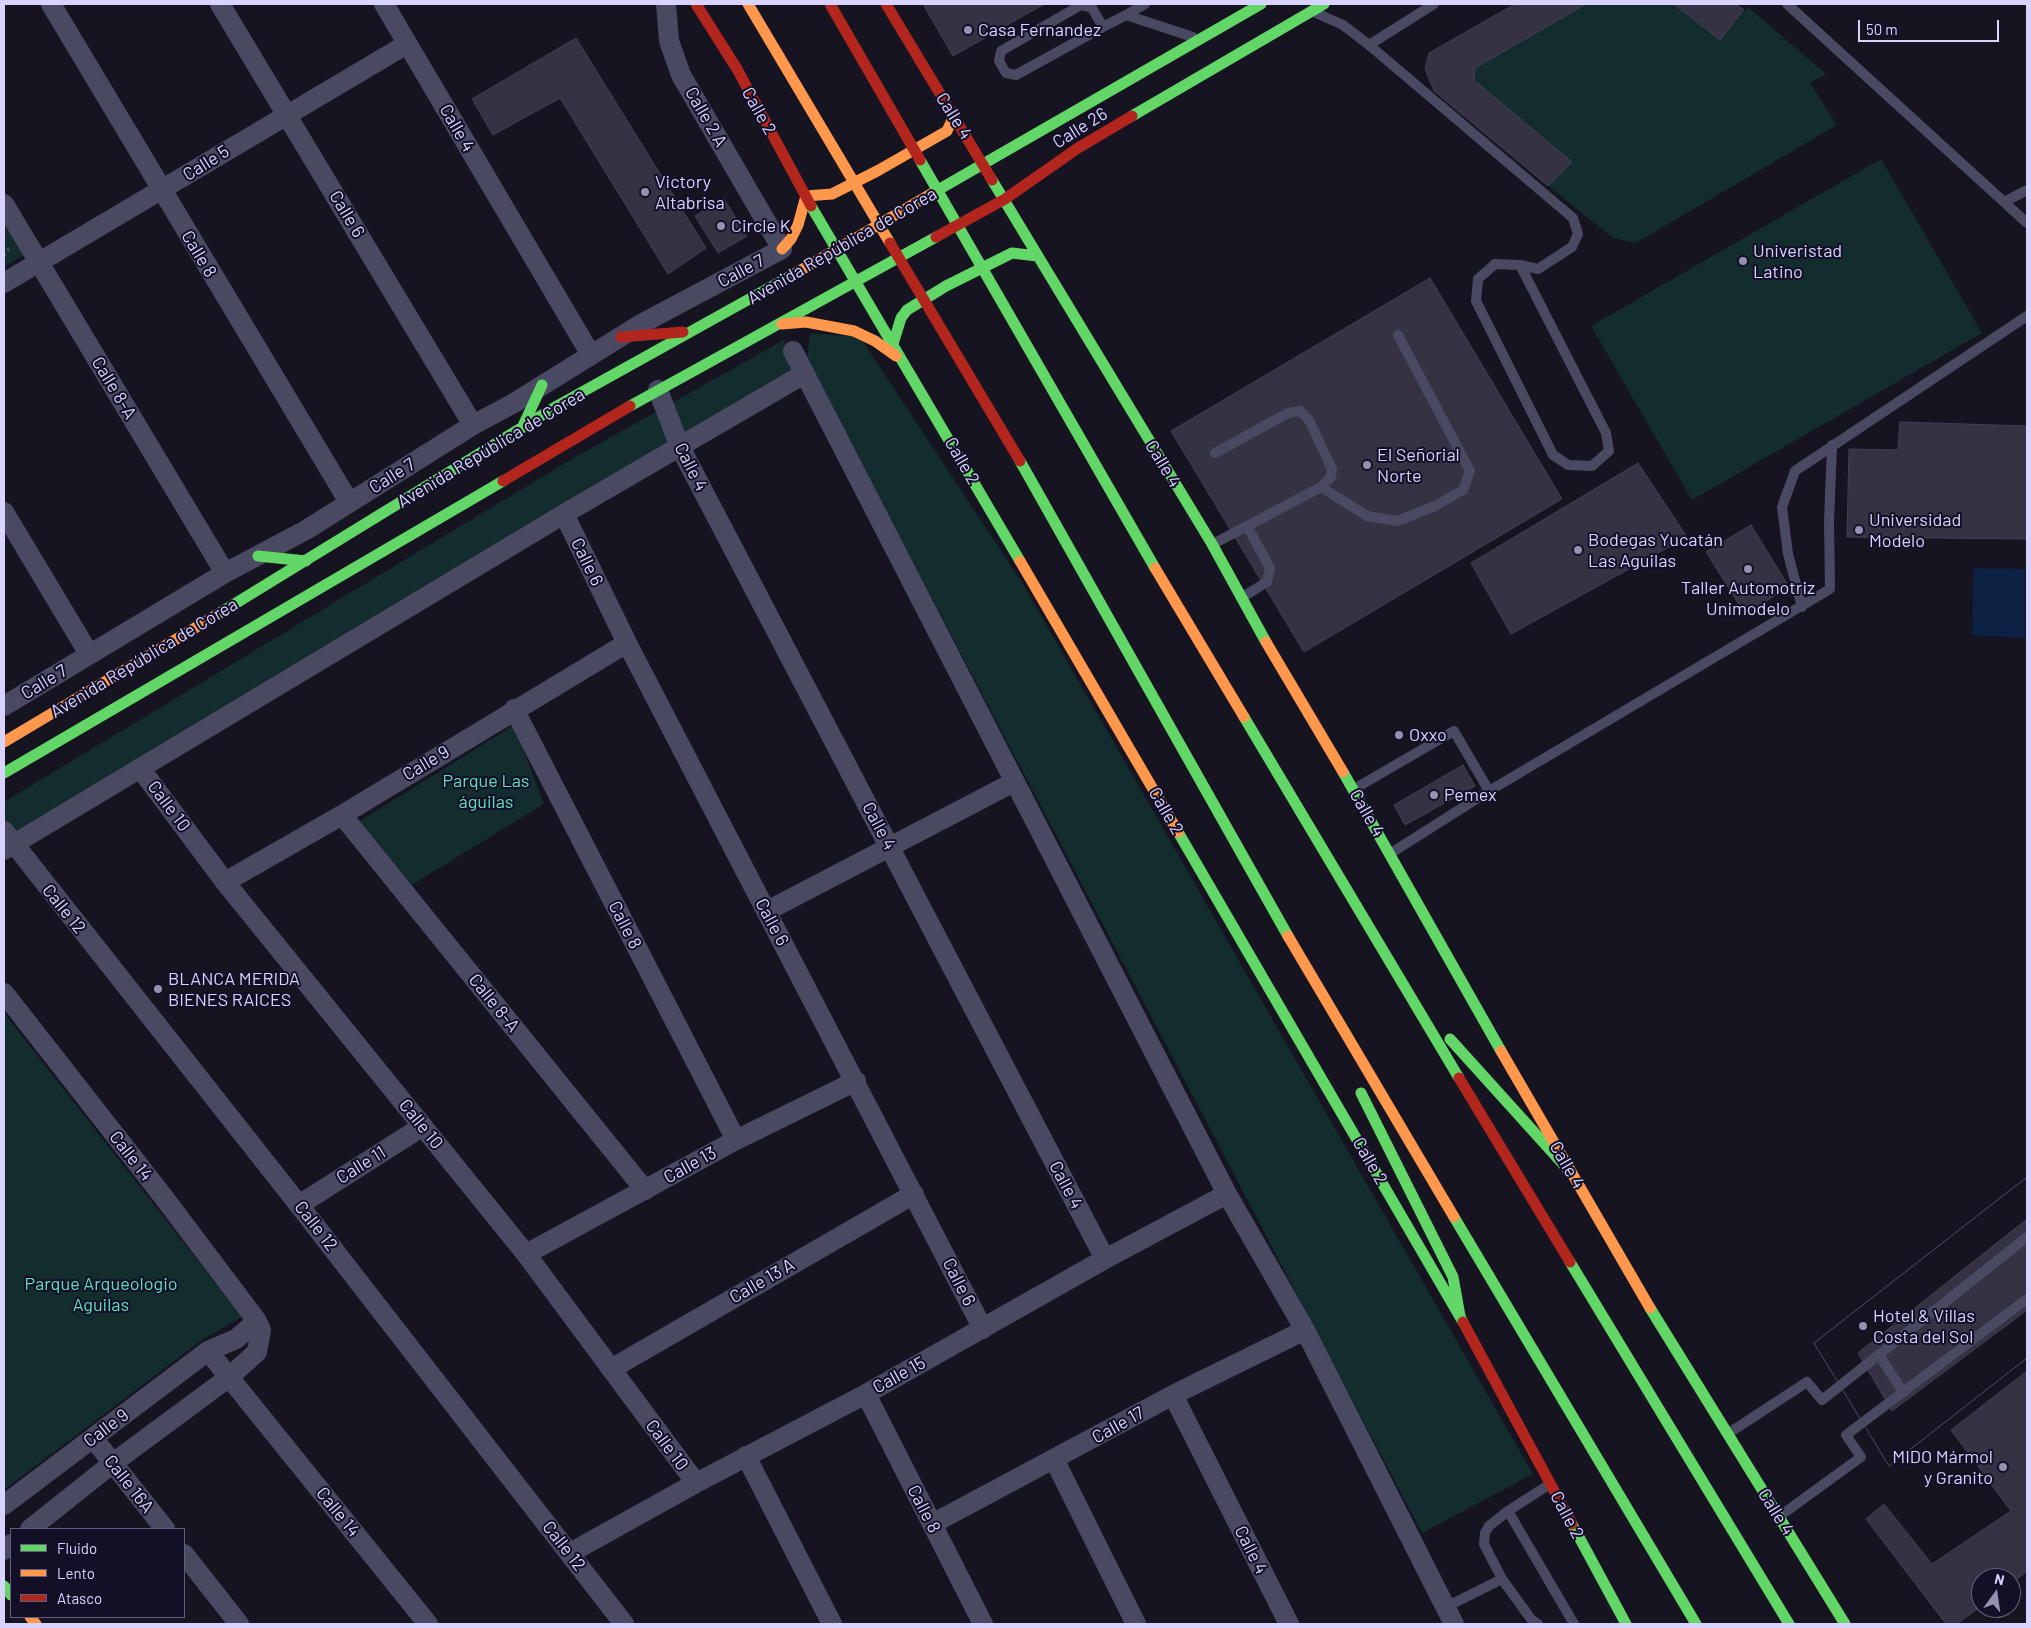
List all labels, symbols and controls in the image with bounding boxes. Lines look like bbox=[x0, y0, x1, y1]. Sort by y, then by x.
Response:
scale bar bbox=[1861, 10, 2002, 42]
place label: Casa Fernandez bbox=[978, 19, 1101, 41]
text: 50 m bbox=[1866, 20, 1898, 38]
marker: Casa Fernandez bbox=[962, 24, 974, 36]
street label: Calle 2 A bbox=[680, 83, 732, 151]
street label: Calle 2 bbox=[737, 83, 781, 139]
street label: Calle 4 bbox=[931, 88, 977, 144]
street label: Calle 4 bbox=[435, 100, 479, 156]
street label: Calle 26 bbox=[1049, 103, 1111, 153]
street label: Calle 5 bbox=[179, 140, 233, 186]
place label: Victory Altabrisa bbox=[655, 171, 725, 213]
street label: Avenida República de Corea bbox=[744, 183, 940, 309]
marker: Victory Altabrisa bbox=[639, 186, 651, 198]
street label: Calle 6 bbox=[325, 187, 369, 241]
place label: Circle K bbox=[731, 215, 791, 237]
marker: Circle K bbox=[715, 220, 727, 232]
street label: Calle 8 bbox=[177, 227, 221, 281]
place label: Univeristad Latino bbox=[1753, 240, 1842, 282]
street label: Calle 7 bbox=[714, 250, 768, 292]
marker: Univeristad Latino bbox=[1737, 255, 1749, 267]
street label: Calle 8-A bbox=[87, 353, 141, 423]
street label: Avenida República de Corea bbox=[393, 383, 589, 513]
street label: Calle 2 bbox=[940, 433, 984, 489]
street label: Calle 4 bbox=[1141, 436, 1185, 492]
street label: Calle 4 bbox=[670, 439, 712, 495]
place label: El Señorial Norte bbox=[1377, 444, 1460, 486]
street label: Calle 7 bbox=[365, 454, 419, 498]
marker: El Señorial Norte bbox=[1361, 459, 1373, 471]
place label: Universidad Modelo bbox=[1869, 509, 1961, 552]
marker: Universidad Modelo bbox=[1853, 524, 1865, 536]
place label: Bodegas Yucatán Las Aguilas bbox=[1588, 529, 1723, 572]
street label: Calle 6 bbox=[566, 534, 608, 590]
marker: Bodegas Yucatán Las Aguilas bbox=[1572, 544, 1584, 556]
marker: Taller Automotriz Unimodelo bbox=[1742, 563, 1754, 575]
place label: Taller Automotriz Unimodelo bbox=[1681, 577, 1815, 620]
street label: Avenida República de Corea bbox=[46, 593, 242, 723]
street label: Calle 7 bbox=[17, 660, 71, 704]
place label: Oxxo bbox=[1409, 724, 1447, 746]
marker: Oxxo bbox=[1393, 729, 1405, 741]
street label: Calle 9 bbox=[399, 741, 453, 785]
park label: Parque Las águilas bbox=[443, 770, 529, 812]
street label: Calle 10 bbox=[143, 776, 195, 836]
street label: Calle 2 bbox=[1144, 783, 1188, 839]
place label: Pemex bbox=[1444, 784, 1497, 806]
street label: Calle 4 bbox=[1345, 785, 1389, 841]
marker: Pemex bbox=[1428, 789, 1440, 801]
street label: Calle 4 bbox=[857, 798, 901, 854]
street label: Calle 12 bbox=[38, 880, 90, 938]
street label: Calle 6 bbox=[751, 895, 793, 949]
street label: Calle 8 bbox=[604, 897, 646, 953]
place label: BLANCA MERIDA BIENES RAICES bbox=[168, 968, 300, 1011]
street label: Calle 8-A bbox=[464, 969, 524, 1037]
marker: BLANCA MERIDA BIENES RAICES bbox=[152, 983, 164, 995]
street label: Calle 10 bbox=[394, 1095, 448, 1153]
street label: Calle 14 bbox=[105, 1127, 157, 1185]
street label: Calle 2 bbox=[1348, 1133, 1392, 1189]
street label: Calle 4 bbox=[1545, 1137, 1589, 1193]
street label: Calle 11 bbox=[332, 1141, 390, 1189]
street label: Calle 13 bbox=[660, 1142, 720, 1188]
street label: Calle 4 bbox=[1044, 1157, 1088, 1213]
street label: Calle 12 bbox=[290, 1197, 342, 1255]
street label: Calle 13 A bbox=[726, 1254, 798, 1308]
street label: Calle 6 bbox=[938, 1254, 980, 1310]
park label: Parque Arqueologio Aguilas bbox=[24, 1273, 178, 1316]
place label: Hotel & Villas Costa del Sol bbox=[1873, 1305, 1975, 1348]
marker: Hotel & Villas Costa del Sol bbox=[1857, 1320, 1869, 1332]
street label: Calle 15 bbox=[869, 1352, 929, 1398]
street label: Calle 17 bbox=[1088, 1402, 1148, 1448]
street label: Calle 9 bbox=[79, 1404, 133, 1452]
street label: Calle 10 bbox=[641, 1415, 693, 1475]
place label: MIDO Mármol y Granito bbox=[1892, 1446, 1993, 1488]
street label: Calle 16A bbox=[100, 1451, 158, 1517]
marker: MIDO Mármol y Granito bbox=[1997, 1461, 2009, 1473]
street label: Calle 8 bbox=[903, 1481, 945, 1537]
street label: Calle 14 bbox=[311, 1483, 365, 1541]
street label: Calle 4 bbox=[1753, 1484, 1799, 1540]
street label: Calle 2 bbox=[1545, 1487, 1589, 1543]
street label: Calle 12 bbox=[538, 1517, 590, 1575]
street label: Calle 4 bbox=[1230, 1522, 1272, 1578]
legend bbox=[10, 1528, 185, 1618]
text: Fluido bbox=[57, 1539, 97, 1557]
text: Lento bbox=[57, 1564, 95, 1582]
north arrow bbox=[1971, 1568, 2021, 1618]
text: N bbox=[1993, 1570, 2006, 1588]
text: Atasco bbox=[57, 1589, 102, 1607]

